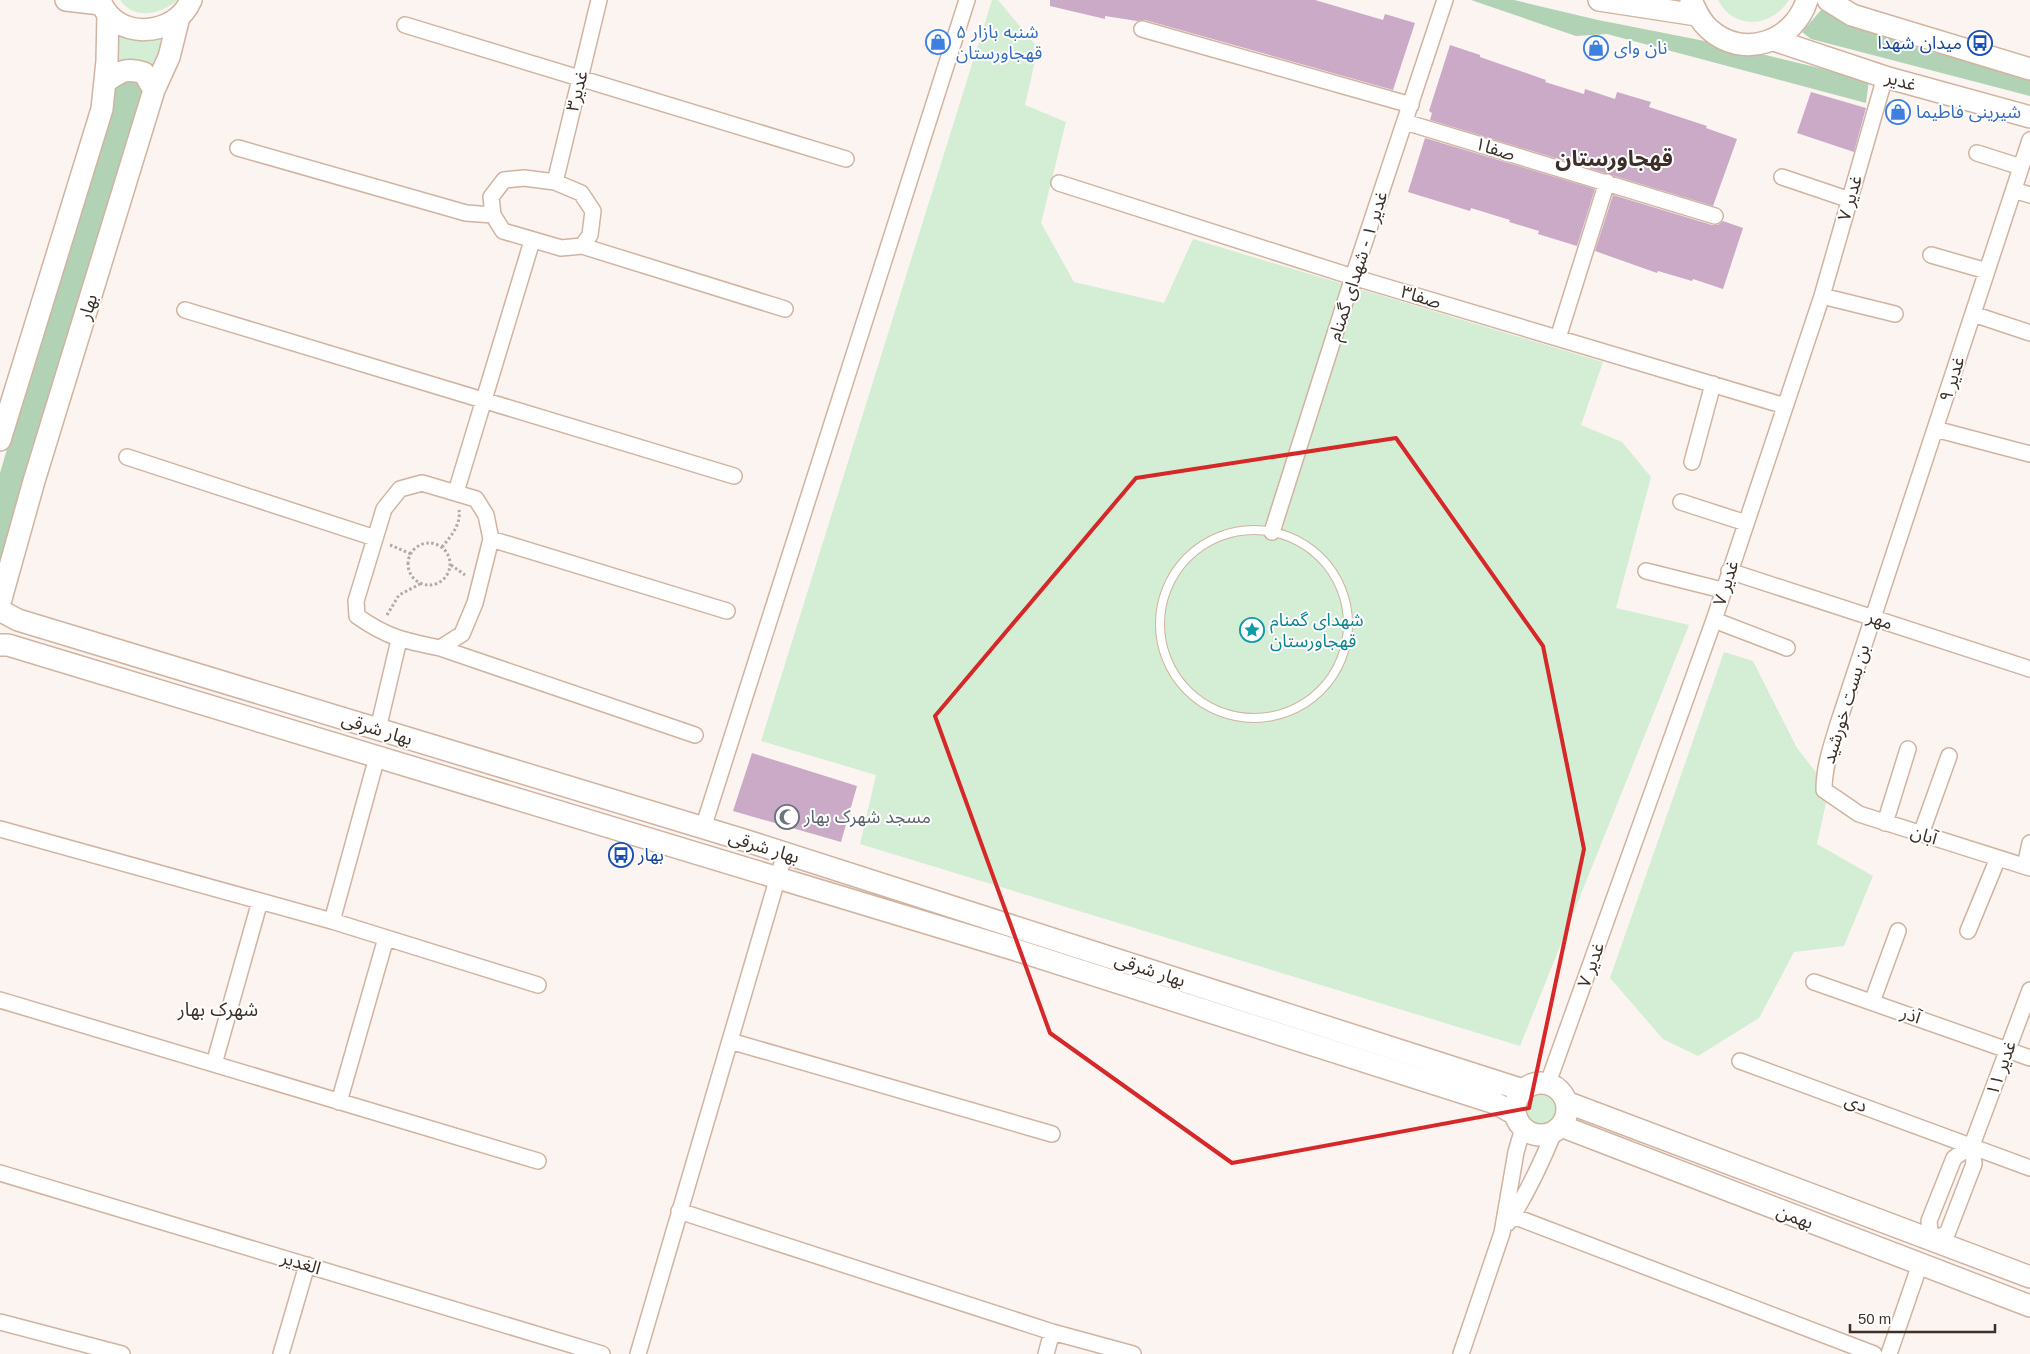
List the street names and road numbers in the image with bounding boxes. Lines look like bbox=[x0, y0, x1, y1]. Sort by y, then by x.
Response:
street label: غدیر bbox=[1882, 67, 1919, 96]
street label: غدیر۳ bbox=[562, 68, 593, 114]
street label: صفا۱ bbox=[1473, 133, 1517, 165]
street label: غدیر ۷ bbox=[1834, 173, 1867, 223]
street label: غدیر ۱ - شهدای گمنام bbox=[1324, 189, 1395, 345]
street label: صفا۳ bbox=[1399, 281, 1443, 313]
street label: بهار bbox=[74, 292, 102, 324]
street label: غدیر ۹ bbox=[1935, 354, 1970, 404]
street label: غدیر ۷ bbox=[1709, 558, 1744, 608]
street label: مهر bbox=[1863, 606, 1895, 634]
street label: بن بست خورشید bbox=[1818, 642, 1875, 766]
street label: بهار شرقی bbox=[339, 709, 415, 750]
street label: آبان bbox=[1908, 822, 1940, 850]
street label: بهار شرقی bbox=[726, 827, 802, 868]
street label: غدیر ۷ bbox=[1574, 940, 1609, 991]
street label: بهار شرقی bbox=[1112, 949, 1188, 992]
street label: آذر bbox=[1897, 1002, 1924, 1029]
street label: غدیر ۱۱ bbox=[1982, 1038, 2021, 1098]
street label: دی bbox=[1842, 1090, 1870, 1117]
street label: بهمن bbox=[1774, 1201, 1816, 1234]
street label: الغدیر bbox=[277, 1247, 323, 1279]

